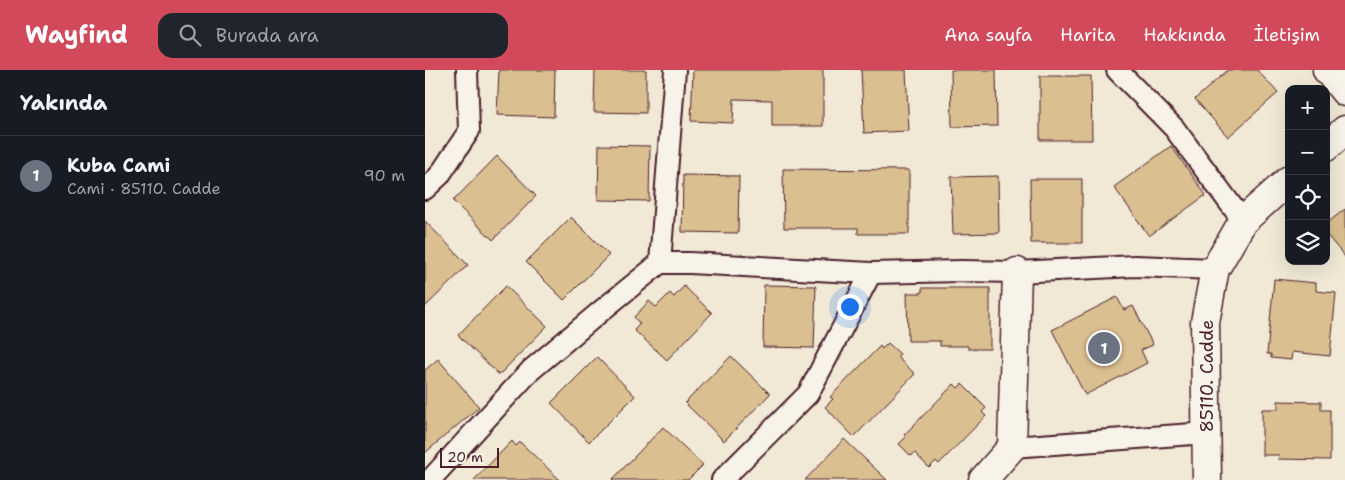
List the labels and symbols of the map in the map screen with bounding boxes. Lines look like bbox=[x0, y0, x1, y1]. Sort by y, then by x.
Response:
your location bbox=[837, 294, 863, 320]
street label: 85110. Cadde bbox=[1195, 319, 1219, 433]
pin: 1 bbox=[1088, 329, 1120, 367]
scale bar bbox=[440, 445, 499, 468]

